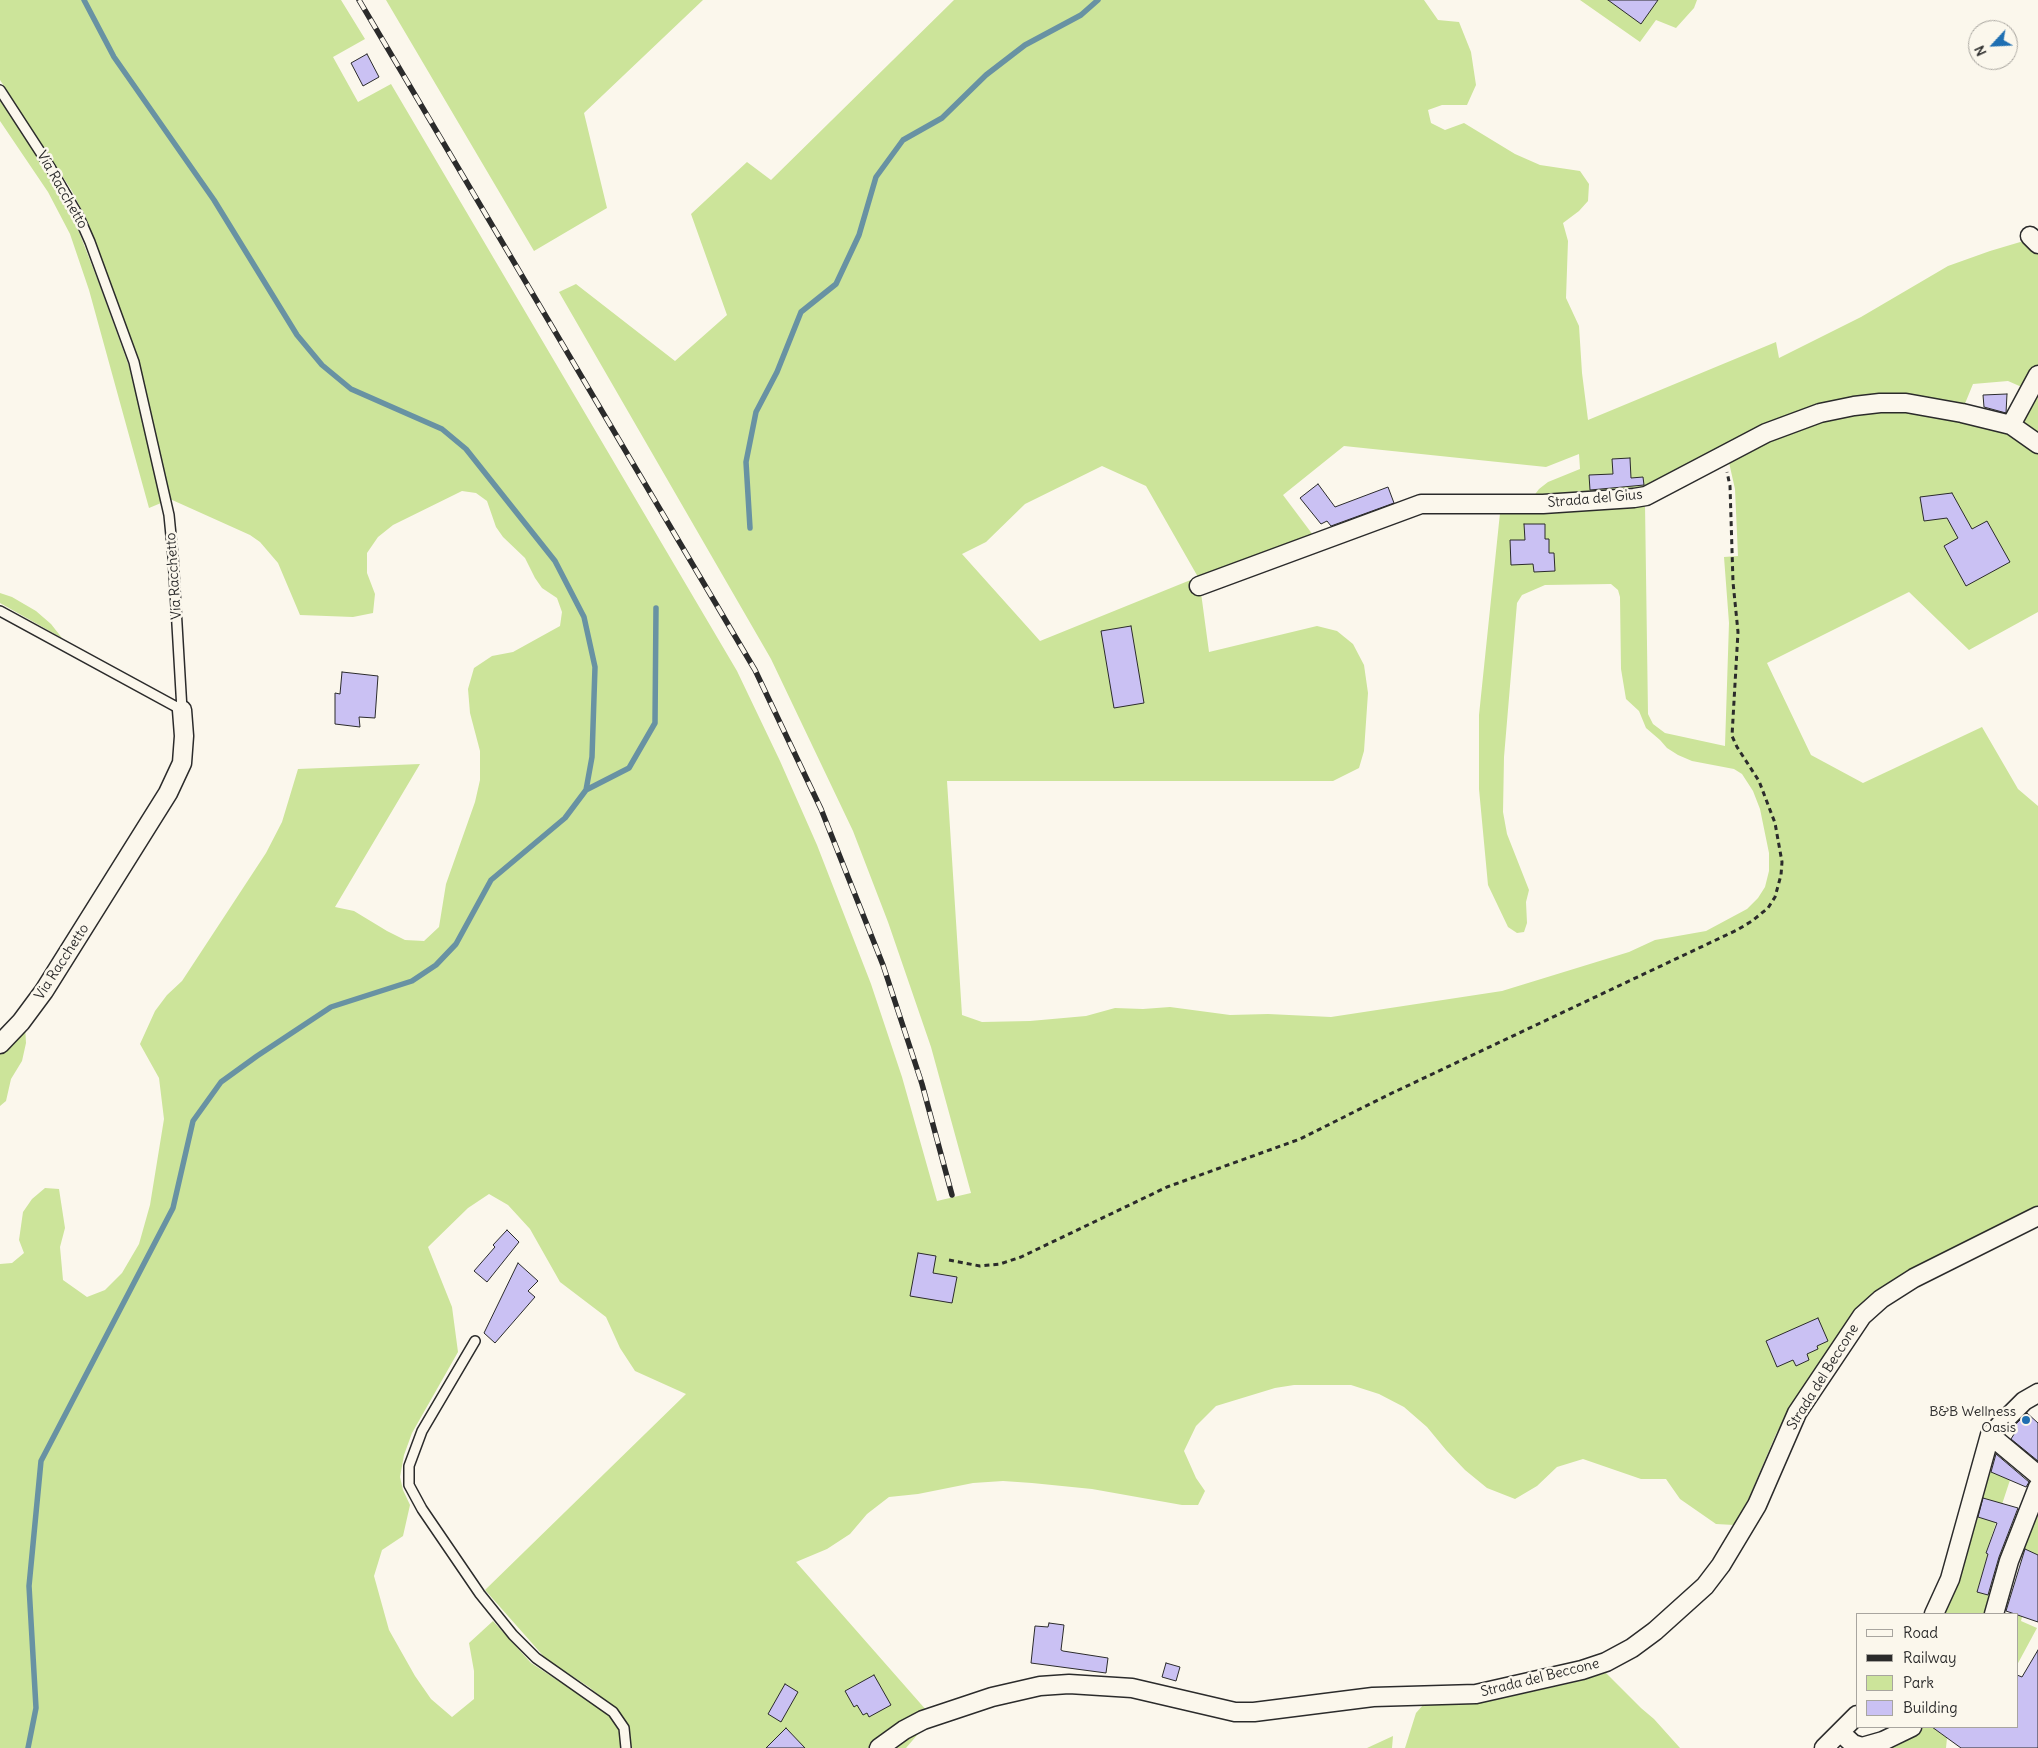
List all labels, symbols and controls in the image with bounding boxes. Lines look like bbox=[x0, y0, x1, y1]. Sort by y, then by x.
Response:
north arrow bbox=[1968, 20, 2018, 70]
text: N bbox=[1970, 43, 1991, 59]
street label: Via Racchetto bbox=[33, 148, 91, 232]
street label: Strada del Gius bbox=[1547, 486, 1643, 512]
street label: Via Racchetto bbox=[163, 532, 185, 620]
street label: Via Racchetto bbox=[31, 921, 93, 1003]
street label: Strada del Beccone bbox=[1784, 1321, 1862, 1433]
place label: B&B Wellness Oasis bbox=[1929, 1404, 2016, 1436]
marker: B&B Wellness Oasis bbox=[2020, 1414, 2032, 1426]
legend bbox=[1856, 1613, 2018, 1728]
text: Road bbox=[1903, 1623, 1938, 1642]
text: Railway bbox=[1903, 1648, 1957, 1667]
street label: Strada del Beccone bbox=[1479, 1655, 1601, 1701]
text: Park bbox=[1903, 1673, 1934, 1692]
text: Building bbox=[1903, 1698, 1958, 1717]

